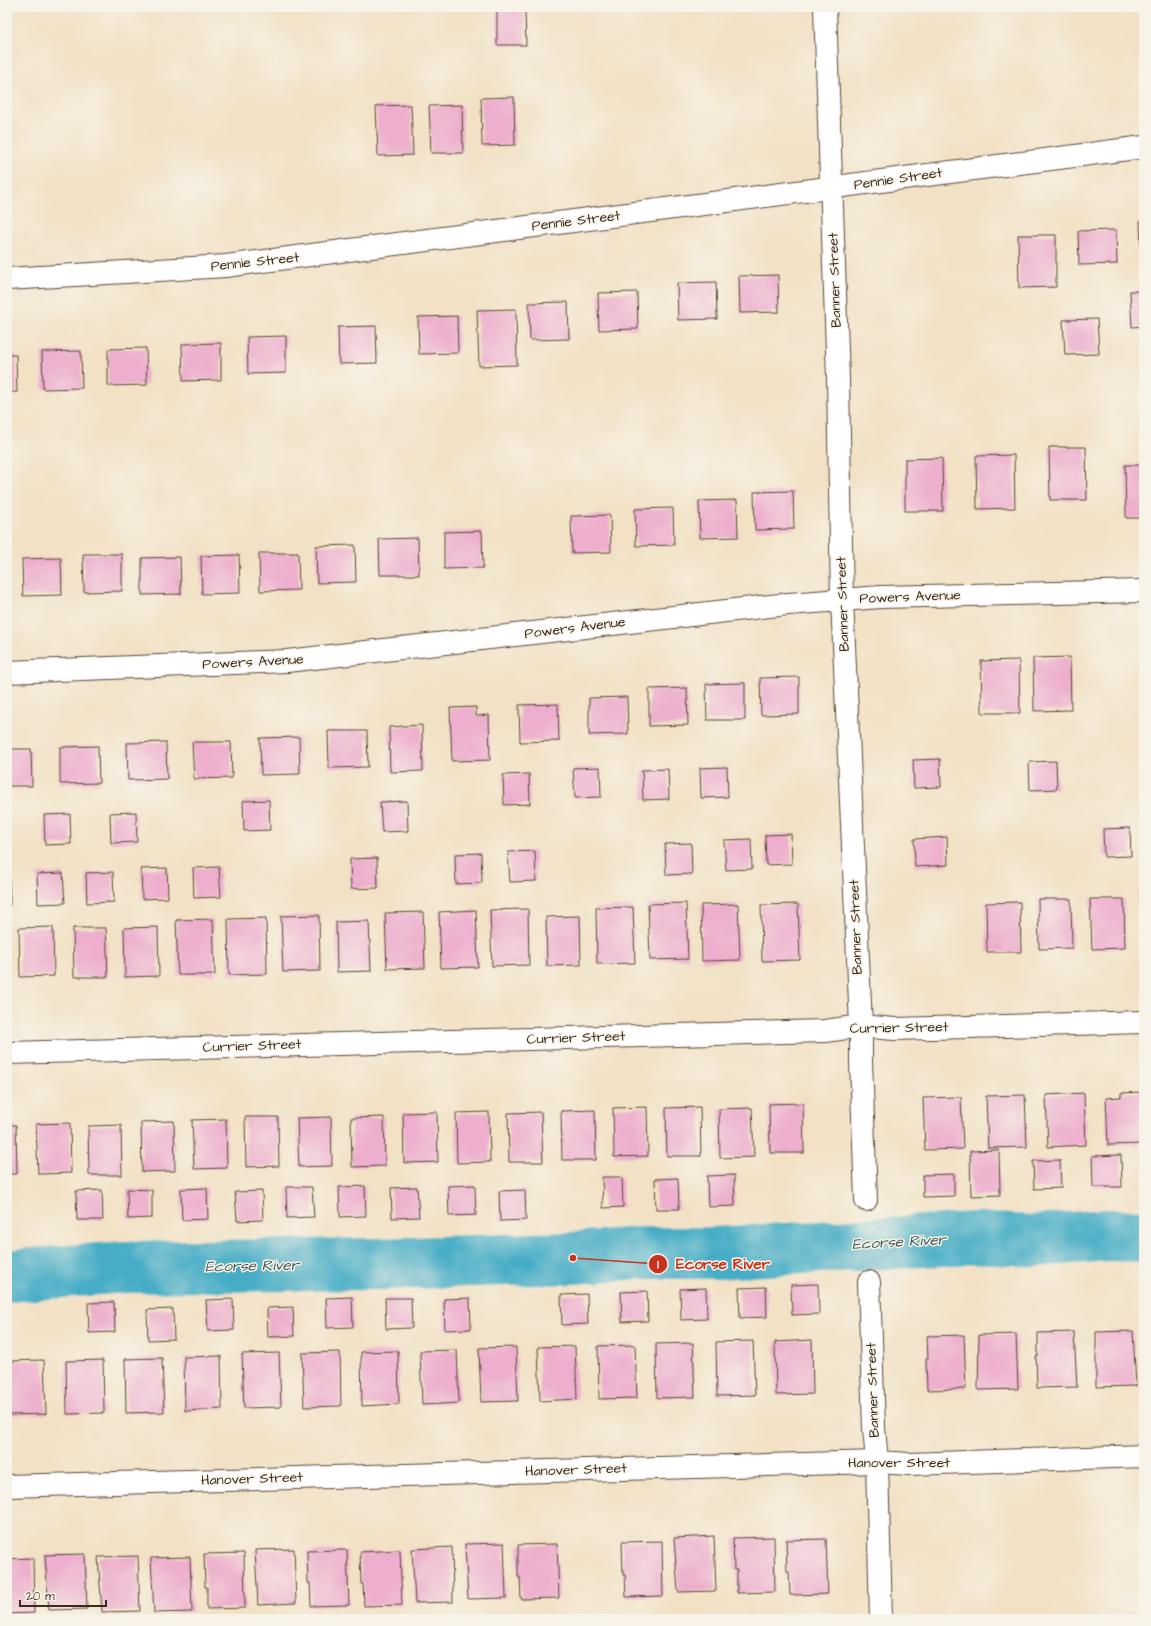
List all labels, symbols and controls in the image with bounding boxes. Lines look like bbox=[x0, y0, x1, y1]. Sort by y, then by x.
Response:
street label: Pennie Street bbox=[853, 163, 944, 195]
street label: Pennie Street bbox=[531, 206, 622, 236]
street label: Banner Street bbox=[823, 232, 847, 328]
street label: Pennie Street bbox=[210, 247, 301, 277]
street label: Banner Street bbox=[831, 556, 855, 652]
street label: Powers Avenue bbox=[859, 585, 962, 609]
street label: Powers Avenue bbox=[523, 612, 627, 644]
street label: Powers Avenue bbox=[202, 649, 305, 675]
street label: Banner Street bbox=[844, 879, 868, 975]
street label: Currier Street bbox=[849, 1017, 949, 1039]
street label: Currier Street bbox=[526, 1026, 626, 1050]
street label: Currier Street bbox=[202, 1034, 302, 1058]
water label: Ecorse River bbox=[852, 1229, 948, 1255]
callout: Ecorse River bbox=[648, 1250, 778, 1277]
text: Ecorse River bbox=[676, 1254, 771, 1275]
water label: Ecorse River bbox=[205, 1255, 301, 1277]
text: 1 bbox=[657, 1256, 659, 1273]
street label: Banner Street bbox=[861, 1342, 885, 1438]
street label: Hanover Street bbox=[848, 1453, 950, 1473]
street label: Hanover Street bbox=[525, 1458, 628, 1482]
street label: Hanover Street bbox=[201, 1467, 304, 1491]
scale bar bbox=[20, 1582, 106, 1608]
text: 20 m bbox=[26, 1588, 55, 1605]

